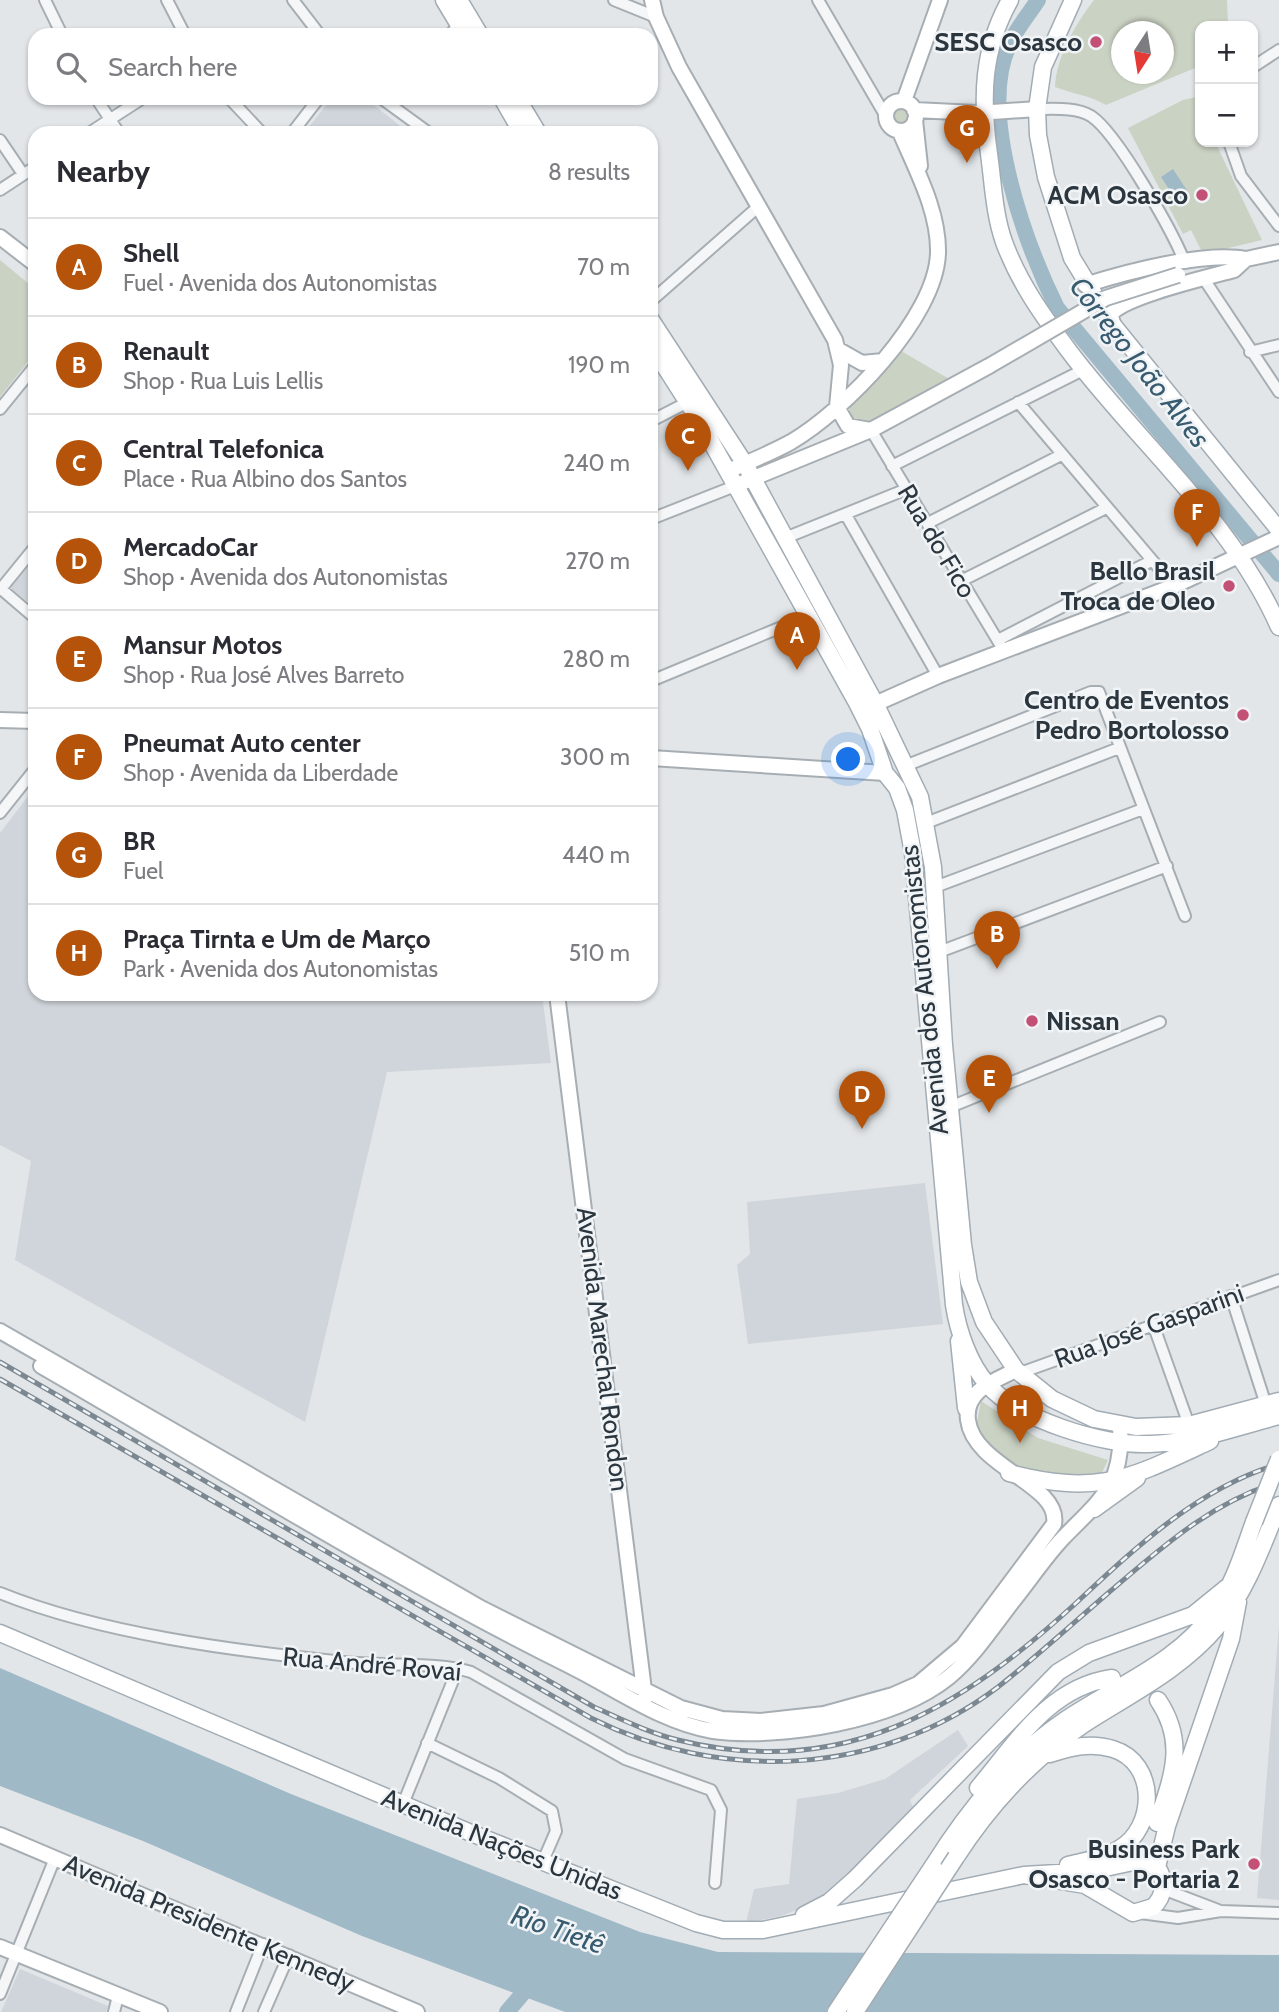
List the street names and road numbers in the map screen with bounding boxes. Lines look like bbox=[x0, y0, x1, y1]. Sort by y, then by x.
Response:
street label: Rua do Fico bbox=[891, 478, 983, 604]
street label: Avenida dos Autonomistas bbox=[893, 843, 955, 1137]
street label: Avenida Marechal Rondon bbox=[570, 1205, 636, 1493]
street label: Rua José Gasparini bbox=[1050, 1277, 1248, 1375]
street label: Rua André Rovaí bbox=[281, 1640, 463, 1688]
street label: Avenida Nações Unidas bbox=[377, 1781, 627, 1907]
street label: Avenida Presidente Kennedy bbox=[59, 1847, 359, 1999]

